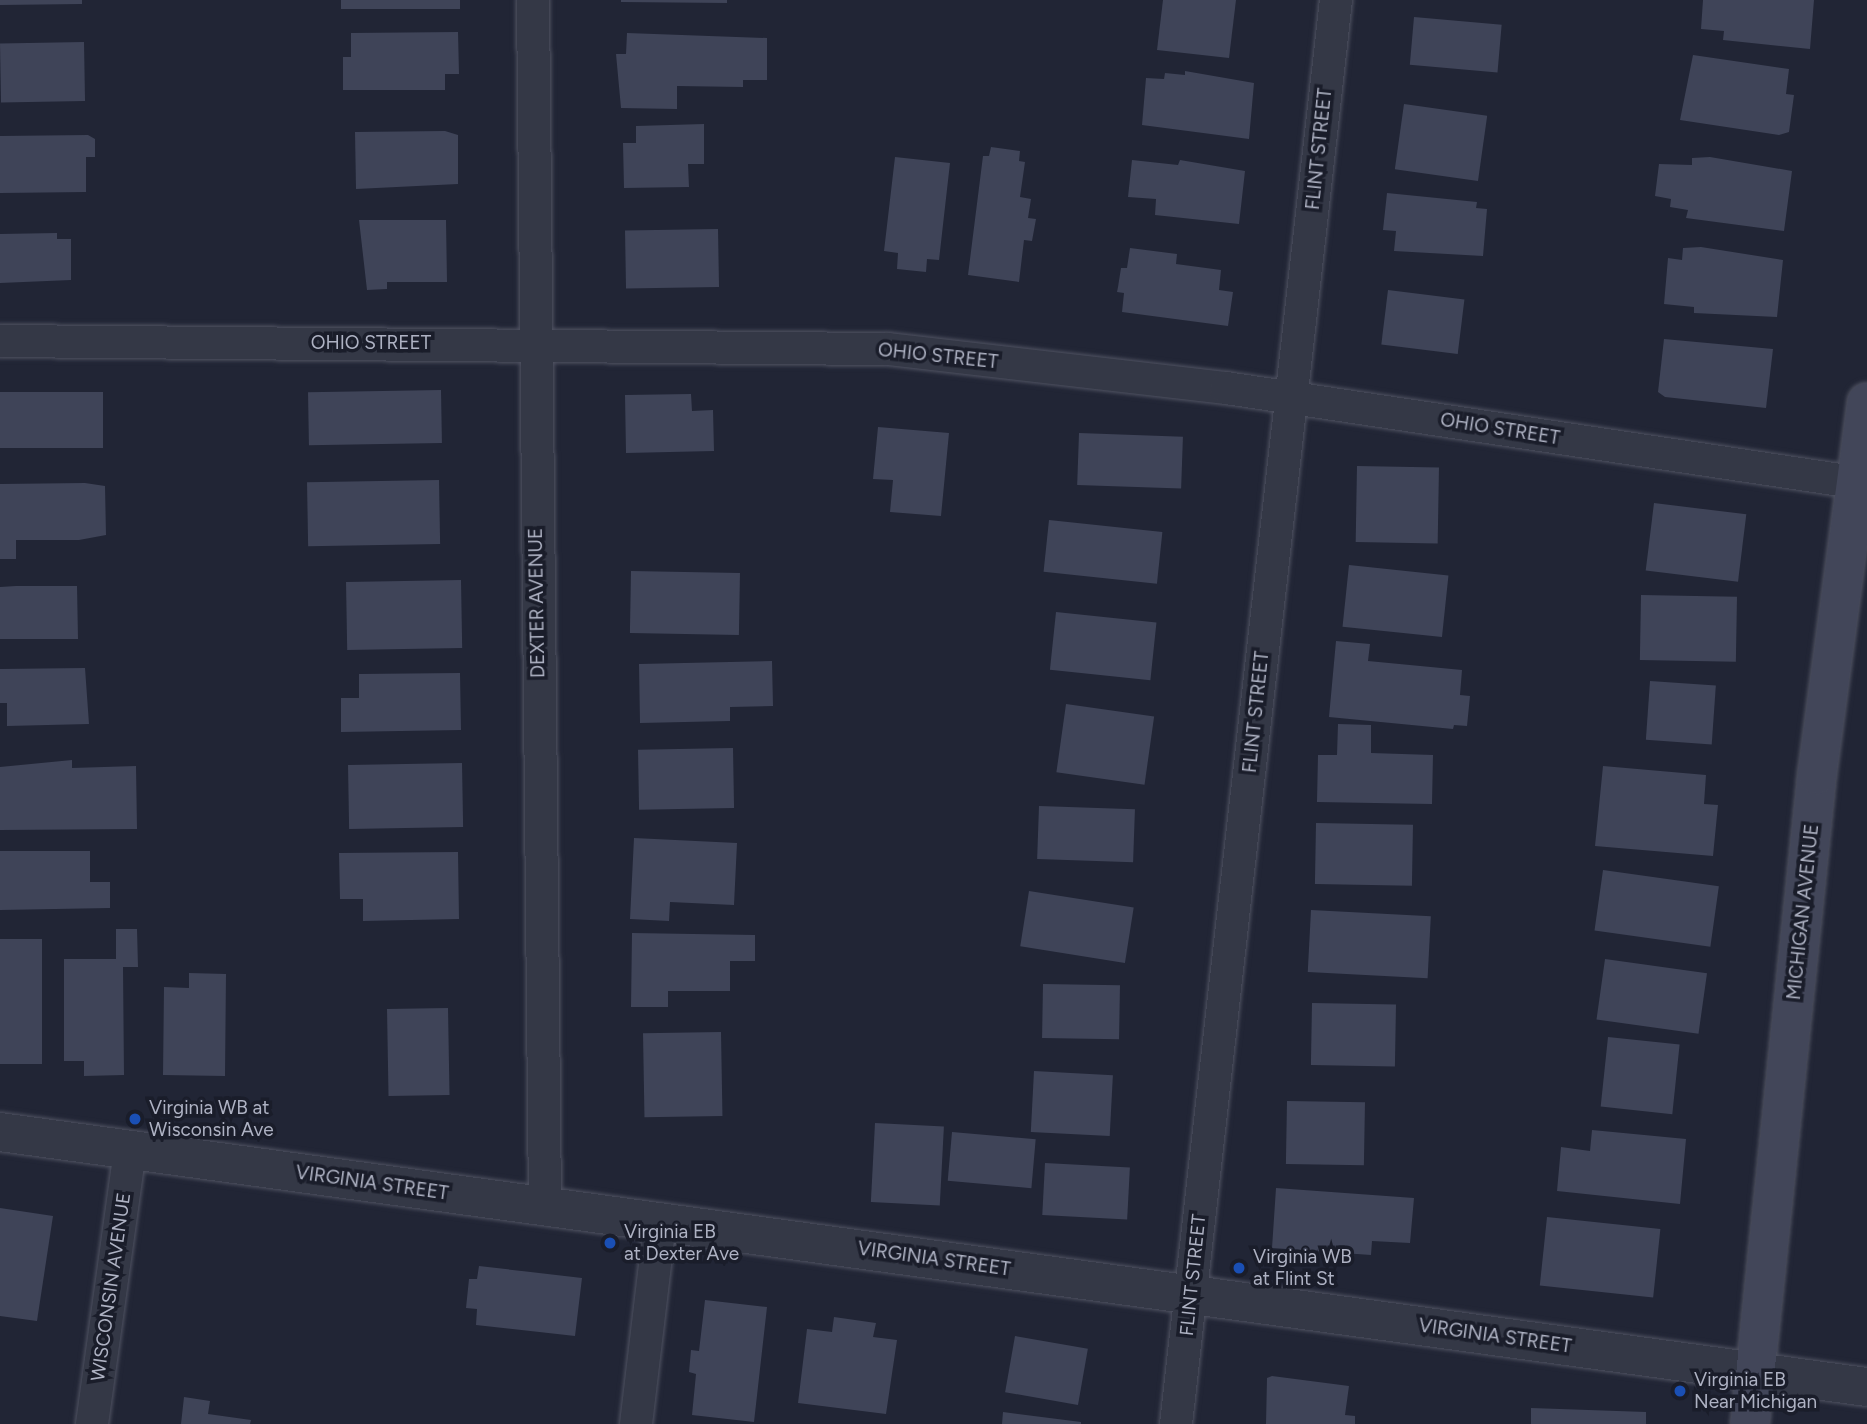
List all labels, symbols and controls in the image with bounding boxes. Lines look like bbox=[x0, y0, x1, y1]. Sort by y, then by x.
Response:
street label: FLINT STREET bbox=[1301, 87, 1337, 211]
street label: OHIO STREET bbox=[311, 332, 431, 354]
street label: OHIO STREET bbox=[877, 338, 999, 374]
street label: OHIO STREET bbox=[1439, 408, 1561, 450]
street label: DEXTER AVENUE bbox=[524, 528, 550, 678]
street label: FLINT STREET bbox=[1238, 650, 1274, 774]
street label: MICHIGAN AVENUE bbox=[1782, 823, 1824, 1001]
place label: Virginia WB at Wisconsin Ave bbox=[149, 1097, 274, 1141]
marker: Virginia WB at Wisconsin Ave bbox=[127, 1111, 143, 1127]
street label: VIRGINIA STREET bbox=[294, 1161, 450, 1205]
street label: WISCONSIN AVENUE bbox=[86, 1191, 136, 1383]
street label: FLINT STREET bbox=[1175, 1213, 1211, 1337]
place label: Virginia EB at Dexter Ave bbox=[624, 1221, 739, 1265]
marker: Virginia EB at Dexter Ave bbox=[602, 1235, 618, 1251]
street label: VIRGINIA STREET bbox=[856, 1237, 1012, 1281]
place label: Virginia WB at Flint St bbox=[1253, 1246, 1352, 1290]
marker: Virginia WB at Flint St bbox=[1231, 1260, 1247, 1276]
street label: VIRGINIA STREET bbox=[1417, 1314, 1573, 1358]
place label: Virginia EB Near Michigan bbox=[1694, 1369, 1817, 1413]
marker: Virginia EB Near Michigan bbox=[1672, 1383, 1688, 1399]

